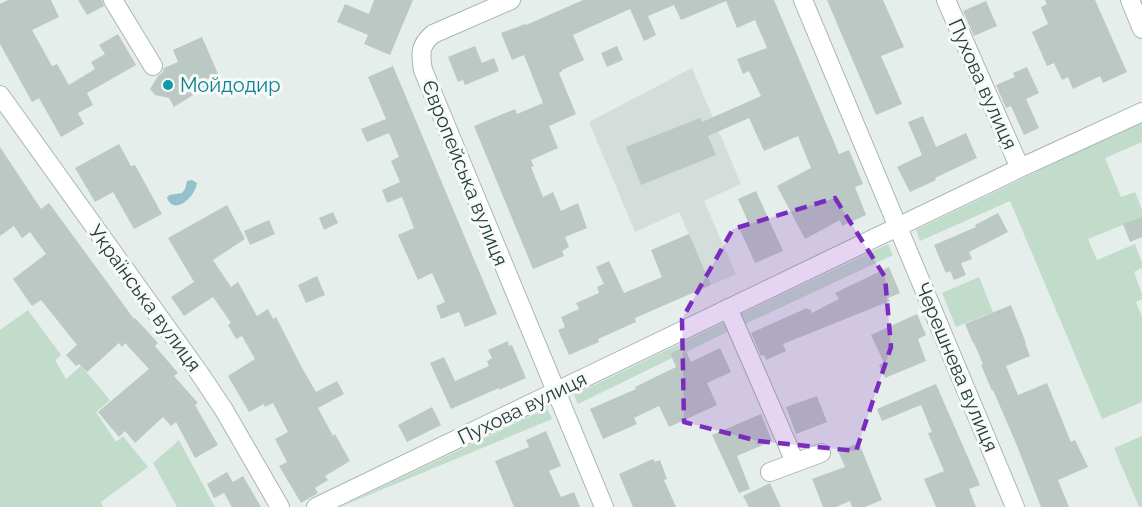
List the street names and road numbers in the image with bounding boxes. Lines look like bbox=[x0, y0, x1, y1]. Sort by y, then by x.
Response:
street label: Пухова вулиця bbox=[943, 15, 1023, 153]
street label: Європейська вулиця bbox=[417, 77, 513, 269]
street label: Українська вулиця bbox=[84, 220, 206, 376]
street label: Черешнева вулиця bbox=[910, 279, 1004, 455]
street label: Пухова вулиця bbox=[454, 366, 590, 450]

